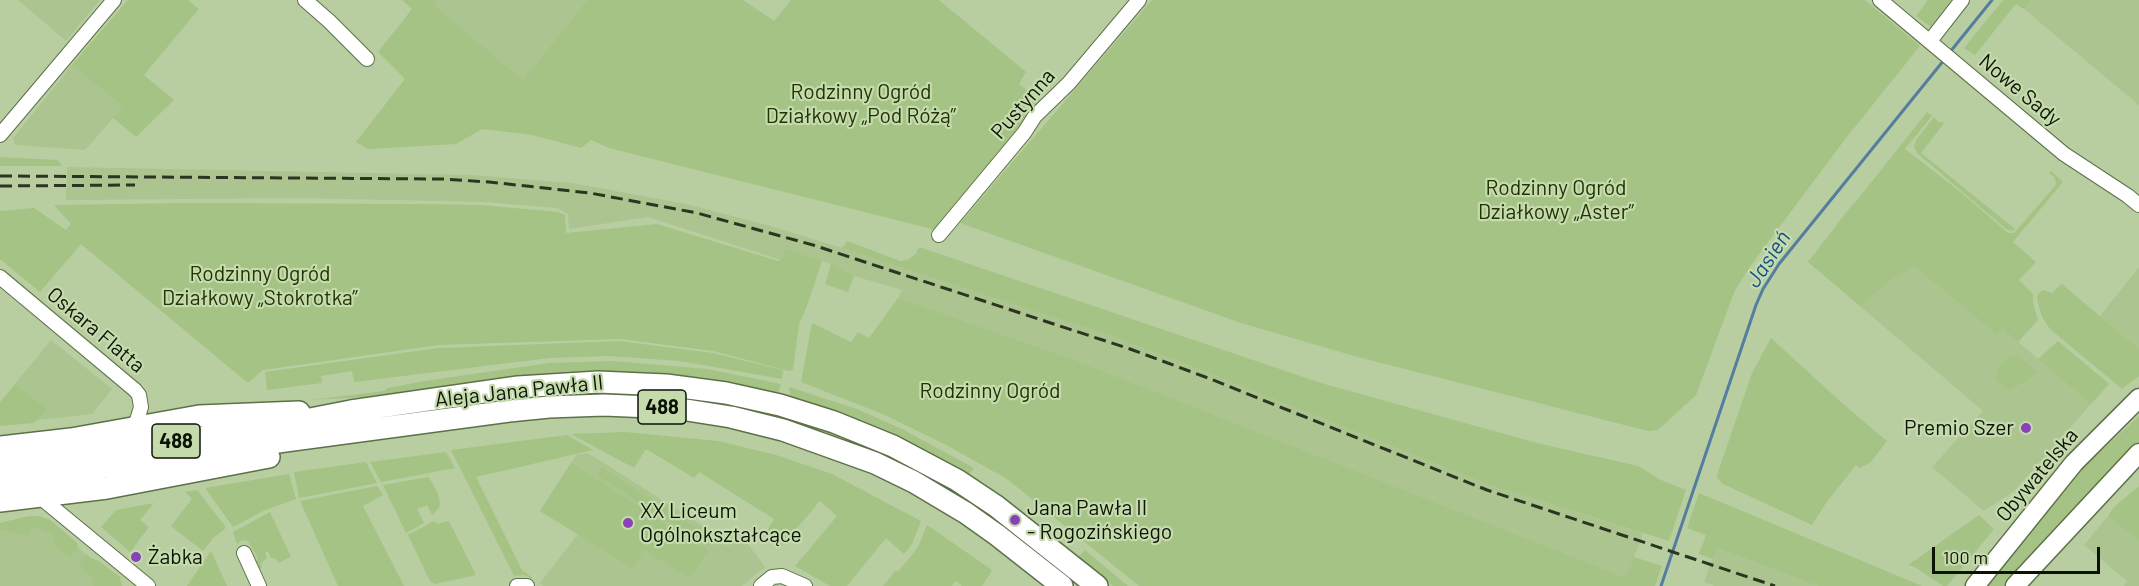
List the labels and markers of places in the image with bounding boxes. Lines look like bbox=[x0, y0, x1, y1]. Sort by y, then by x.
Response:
place label: Premio Szer bbox=[1904, 415, 2014, 441]
marker: Premio Szer bbox=[2019, 421, 2033, 435]
place label: Jana Pawła II - Rogozińskiego bbox=[1027, 495, 1172, 545]
place label: XX Liceum Ogólnokształcące bbox=[640, 498, 802, 548]
marker: Jana Pawła II - Rogozińskiego bbox=[1008, 513, 1022, 527]
marker: XX Liceum Ogólnokształcące bbox=[621, 516, 635, 530]
place label: Żabka bbox=[148, 544, 203, 570]
marker: Żabka bbox=[129, 550, 143, 564]

